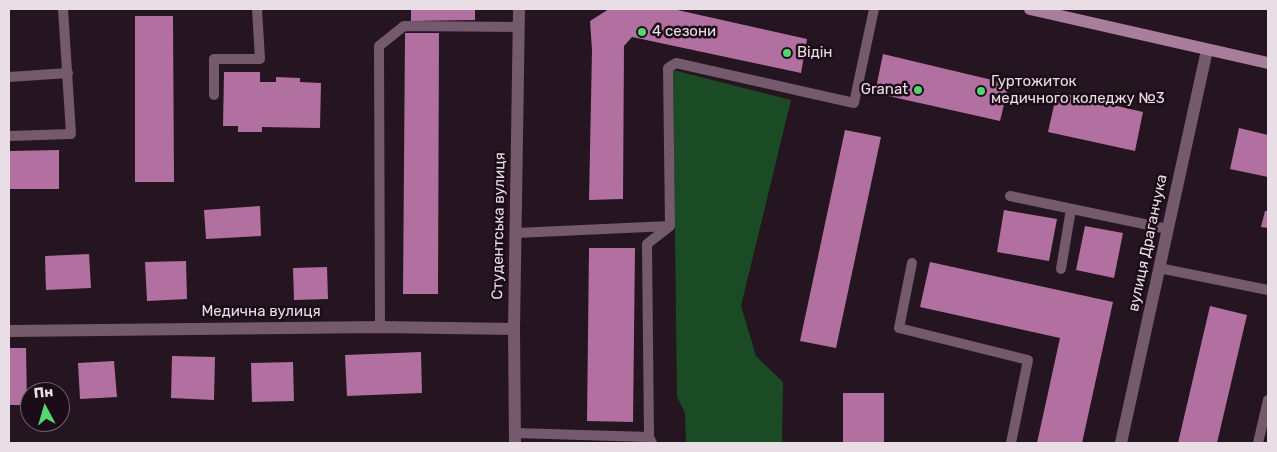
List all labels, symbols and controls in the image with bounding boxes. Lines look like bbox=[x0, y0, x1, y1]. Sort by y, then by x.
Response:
place label: 4 сезони bbox=[652, 23, 716, 41]
marker: 4 сезони bbox=[636, 26, 648, 38]
place label: Відін bbox=[797, 44, 832, 62]
marker: Відін bbox=[781, 47, 793, 59]
place label: Гуртожиток медичного коледжу №3 bbox=[991, 73, 1165, 108]
place label: Granat bbox=[861, 81, 908, 99]
marker: Granat bbox=[912, 84, 924, 96]
marker: Гуртожиток медичного коледжу №3 bbox=[975, 85, 987, 97]
street label: Студентська вулиця bbox=[489, 152, 509, 300]
street label: вулиця Драганчука bbox=[1125, 173, 1171, 313]
street label: Медична вулиця bbox=[201, 303, 321, 321]
north arrow bbox=[20, 382, 70, 432]
text: Пн bbox=[33, 383, 54, 402]

